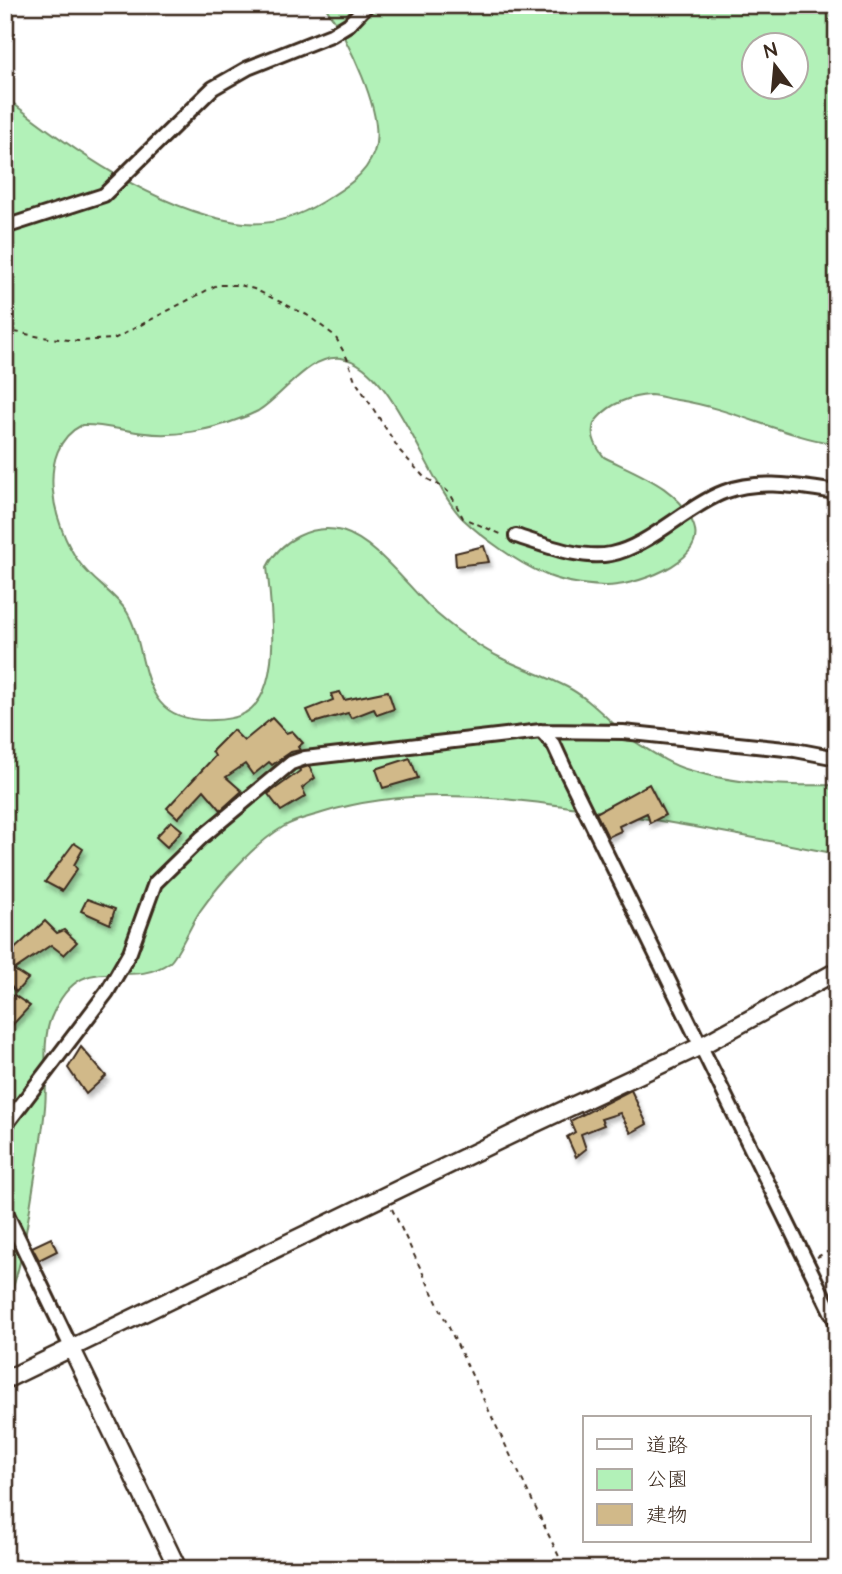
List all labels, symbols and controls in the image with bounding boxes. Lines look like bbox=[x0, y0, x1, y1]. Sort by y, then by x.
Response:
north arrow bbox=[740, 32, 810, 102]
text: N bbox=[761, 36, 780, 66]
legend bbox=[583, 1416, 810, 1542]
text: 道路 bbox=[646, 1431, 688, 1460]
text: 公園 bbox=[646, 1465, 688, 1494]
text: 建物 bbox=[646, 1501, 688, 1530]

